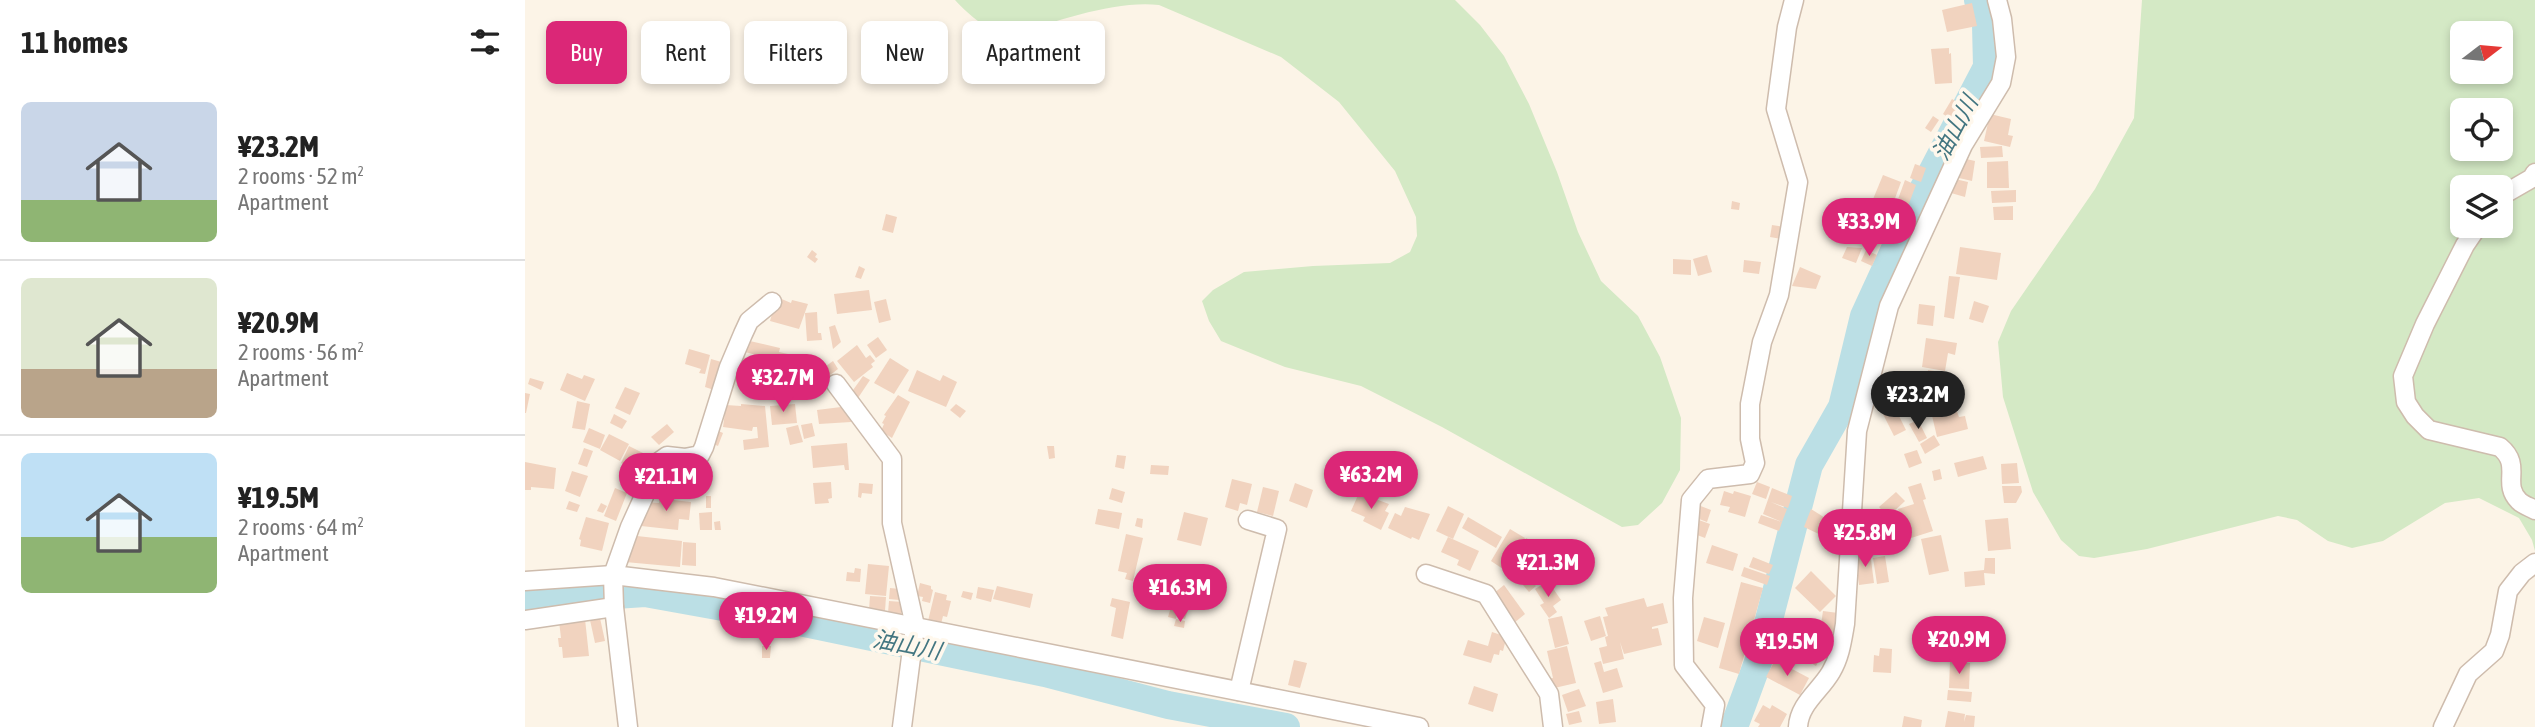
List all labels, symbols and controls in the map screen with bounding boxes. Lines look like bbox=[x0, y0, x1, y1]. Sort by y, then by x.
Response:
chip: Buy bbox=[546, 21, 627, 84]
chip: Rent bbox=[641, 21, 730, 84]
chip: Filters bbox=[744, 21, 847, 84]
chip: New bbox=[861, 21, 948, 84]
chip: Apartment bbox=[962, 21, 1105, 84]
north arrow bbox=[2450, 21, 2513, 84]
map controls bbox=[2450, 21, 2513, 238]
icon: filters bbox=[466, 23, 504, 61]
text: 11 homes bbox=[21, 25, 128, 59]
water label: 油山川 bbox=[1927, 89, 1984, 165]
button: locate bbox=[2450, 98, 2513, 161]
text: ¥23.2M bbox=[238, 129, 319, 163]
icon: home bbox=[77, 130, 161, 214]
text: 2 rooms · 52 m² bbox=[238, 163, 364, 189]
button: layers bbox=[2450, 175, 2513, 238]
text: Apartment bbox=[238, 189, 329, 215]
pin: ¥33.9M bbox=[1812, 198, 1926, 258]
text: ¥33.9M bbox=[1838, 208, 1900, 234]
text: ¥20.9M bbox=[238, 305, 319, 339]
icon: home bbox=[77, 306, 161, 390]
text: 2 rooms · 56 m² bbox=[238, 339, 364, 365]
pin: ¥32.7M bbox=[726, 354, 840, 414]
text: ¥32.7M bbox=[752, 364, 814, 390]
text: Apartment bbox=[238, 365, 329, 391]
pin: ¥23.2M bbox=[1861, 372, 1975, 431]
text: ¥23.2M bbox=[1887, 381, 1949, 407]
pin: ¥63.2M bbox=[1314, 452, 1428, 511]
pin: ¥21.1M bbox=[609, 454, 723, 513]
text: ¥63.2M bbox=[1340, 461, 1402, 487]
text: ¥21.1M bbox=[635, 463, 697, 489]
text: ¥19.5M bbox=[238, 480, 319, 514]
icon: home bbox=[77, 481, 161, 565]
pin: ¥25.8M bbox=[1808, 510, 1922, 569]
text: 2 rooms · 64 m² bbox=[238, 514, 364, 540]
text: ¥25.8M bbox=[1834, 519, 1896, 545]
text: Apartment bbox=[238, 540, 329, 566]
pin: ¥21.3M bbox=[1491, 540, 1605, 599]
text: ¥21.3M bbox=[1517, 549, 1579, 575]
pin: ¥16.3M bbox=[1123, 564, 1237, 624]
text: ¥16.3M bbox=[1149, 574, 1211, 600]
pin: ¥19.2M bbox=[709, 592, 823, 652]
text: ¥19.2M bbox=[735, 602, 797, 628]
pin: ¥20.9M bbox=[1902, 616, 2016, 676]
pin: ¥19.5M bbox=[1730, 618, 1844, 678]
water label: 油山川 bbox=[871, 626, 946, 665]
text: ¥20.9M bbox=[1928, 626, 1990, 652]
text: ¥19.5M bbox=[1756, 628, 1818, 654]

